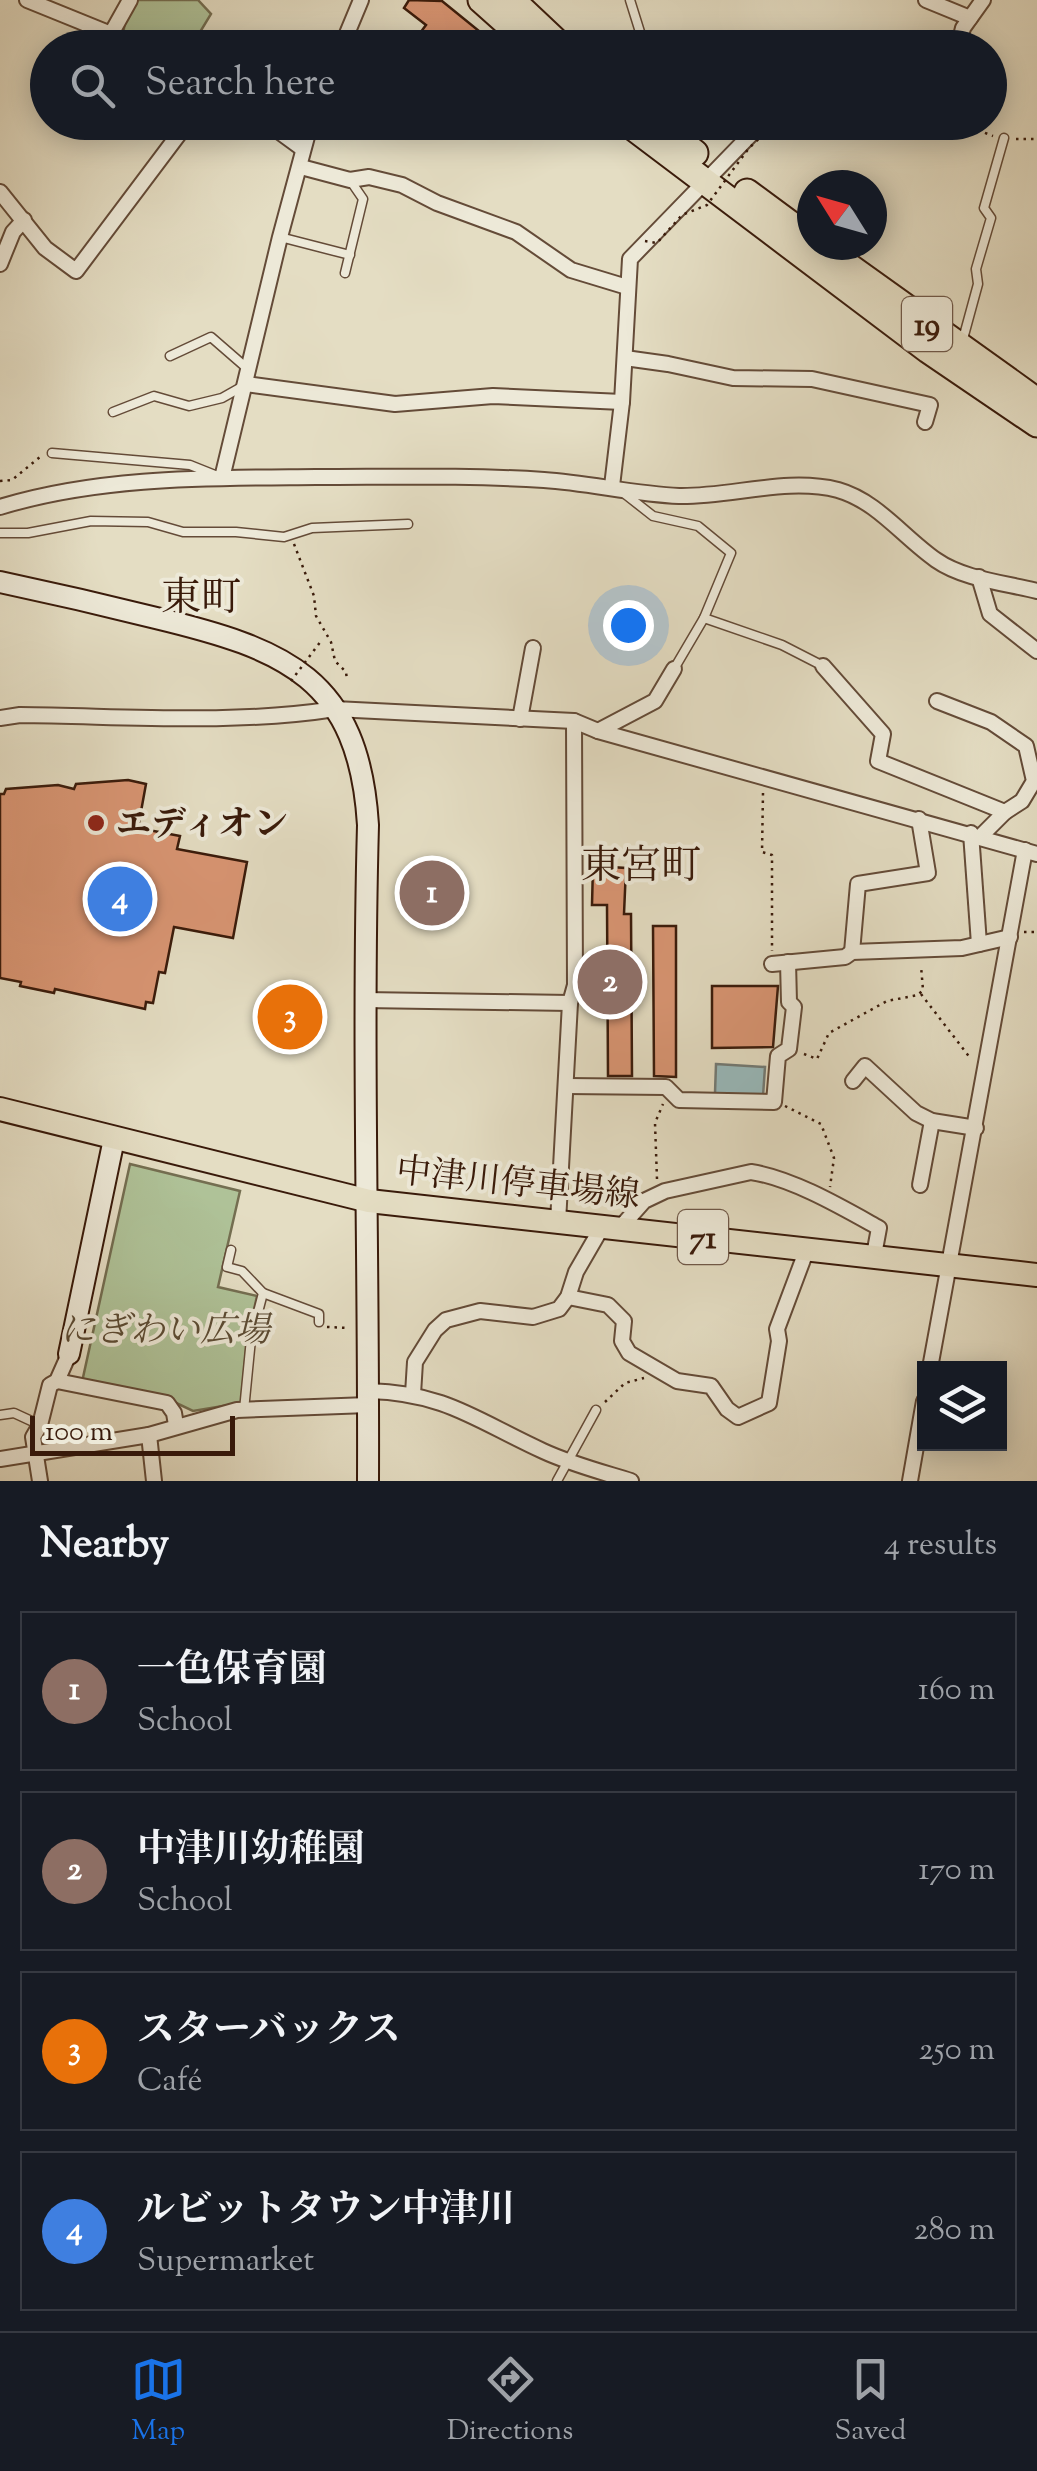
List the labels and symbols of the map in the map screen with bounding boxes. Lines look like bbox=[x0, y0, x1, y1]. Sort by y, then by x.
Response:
north arrow bbox=[797, 170, 887, 260]
road number: 19 bbox=[902, 297, 952, 351]
district label: 東町 bbox=[161, 572, 241, 629]
your location bbox=[603, 600, 654, 651]
place label: エディオン bbox=[116, 801, 288, 852]
marker: エディオン bbox=[85, 812, 107, 834]
district label: 東宮町 bbox=[581, 840, 701, 897]
pin: 1 bbox=[400, 856, 464, 930]
pin: 4 bbox=[88, 862, 152, 936]
pin: 2 bbox=[578, 944, 642, 1020]
pin: 3 bbox=[258, 980, 322, 1054]
street label: 中津川停車場線 bbox=[393, 1147, 642, 1224]
road number: 71 bbox=[678, 1210, 728, 1264]
park label: にぎわい広場 bbox=[60, 1307, 273, 1358]
scale bar bbox=[30, 1411, 235, 1456]

